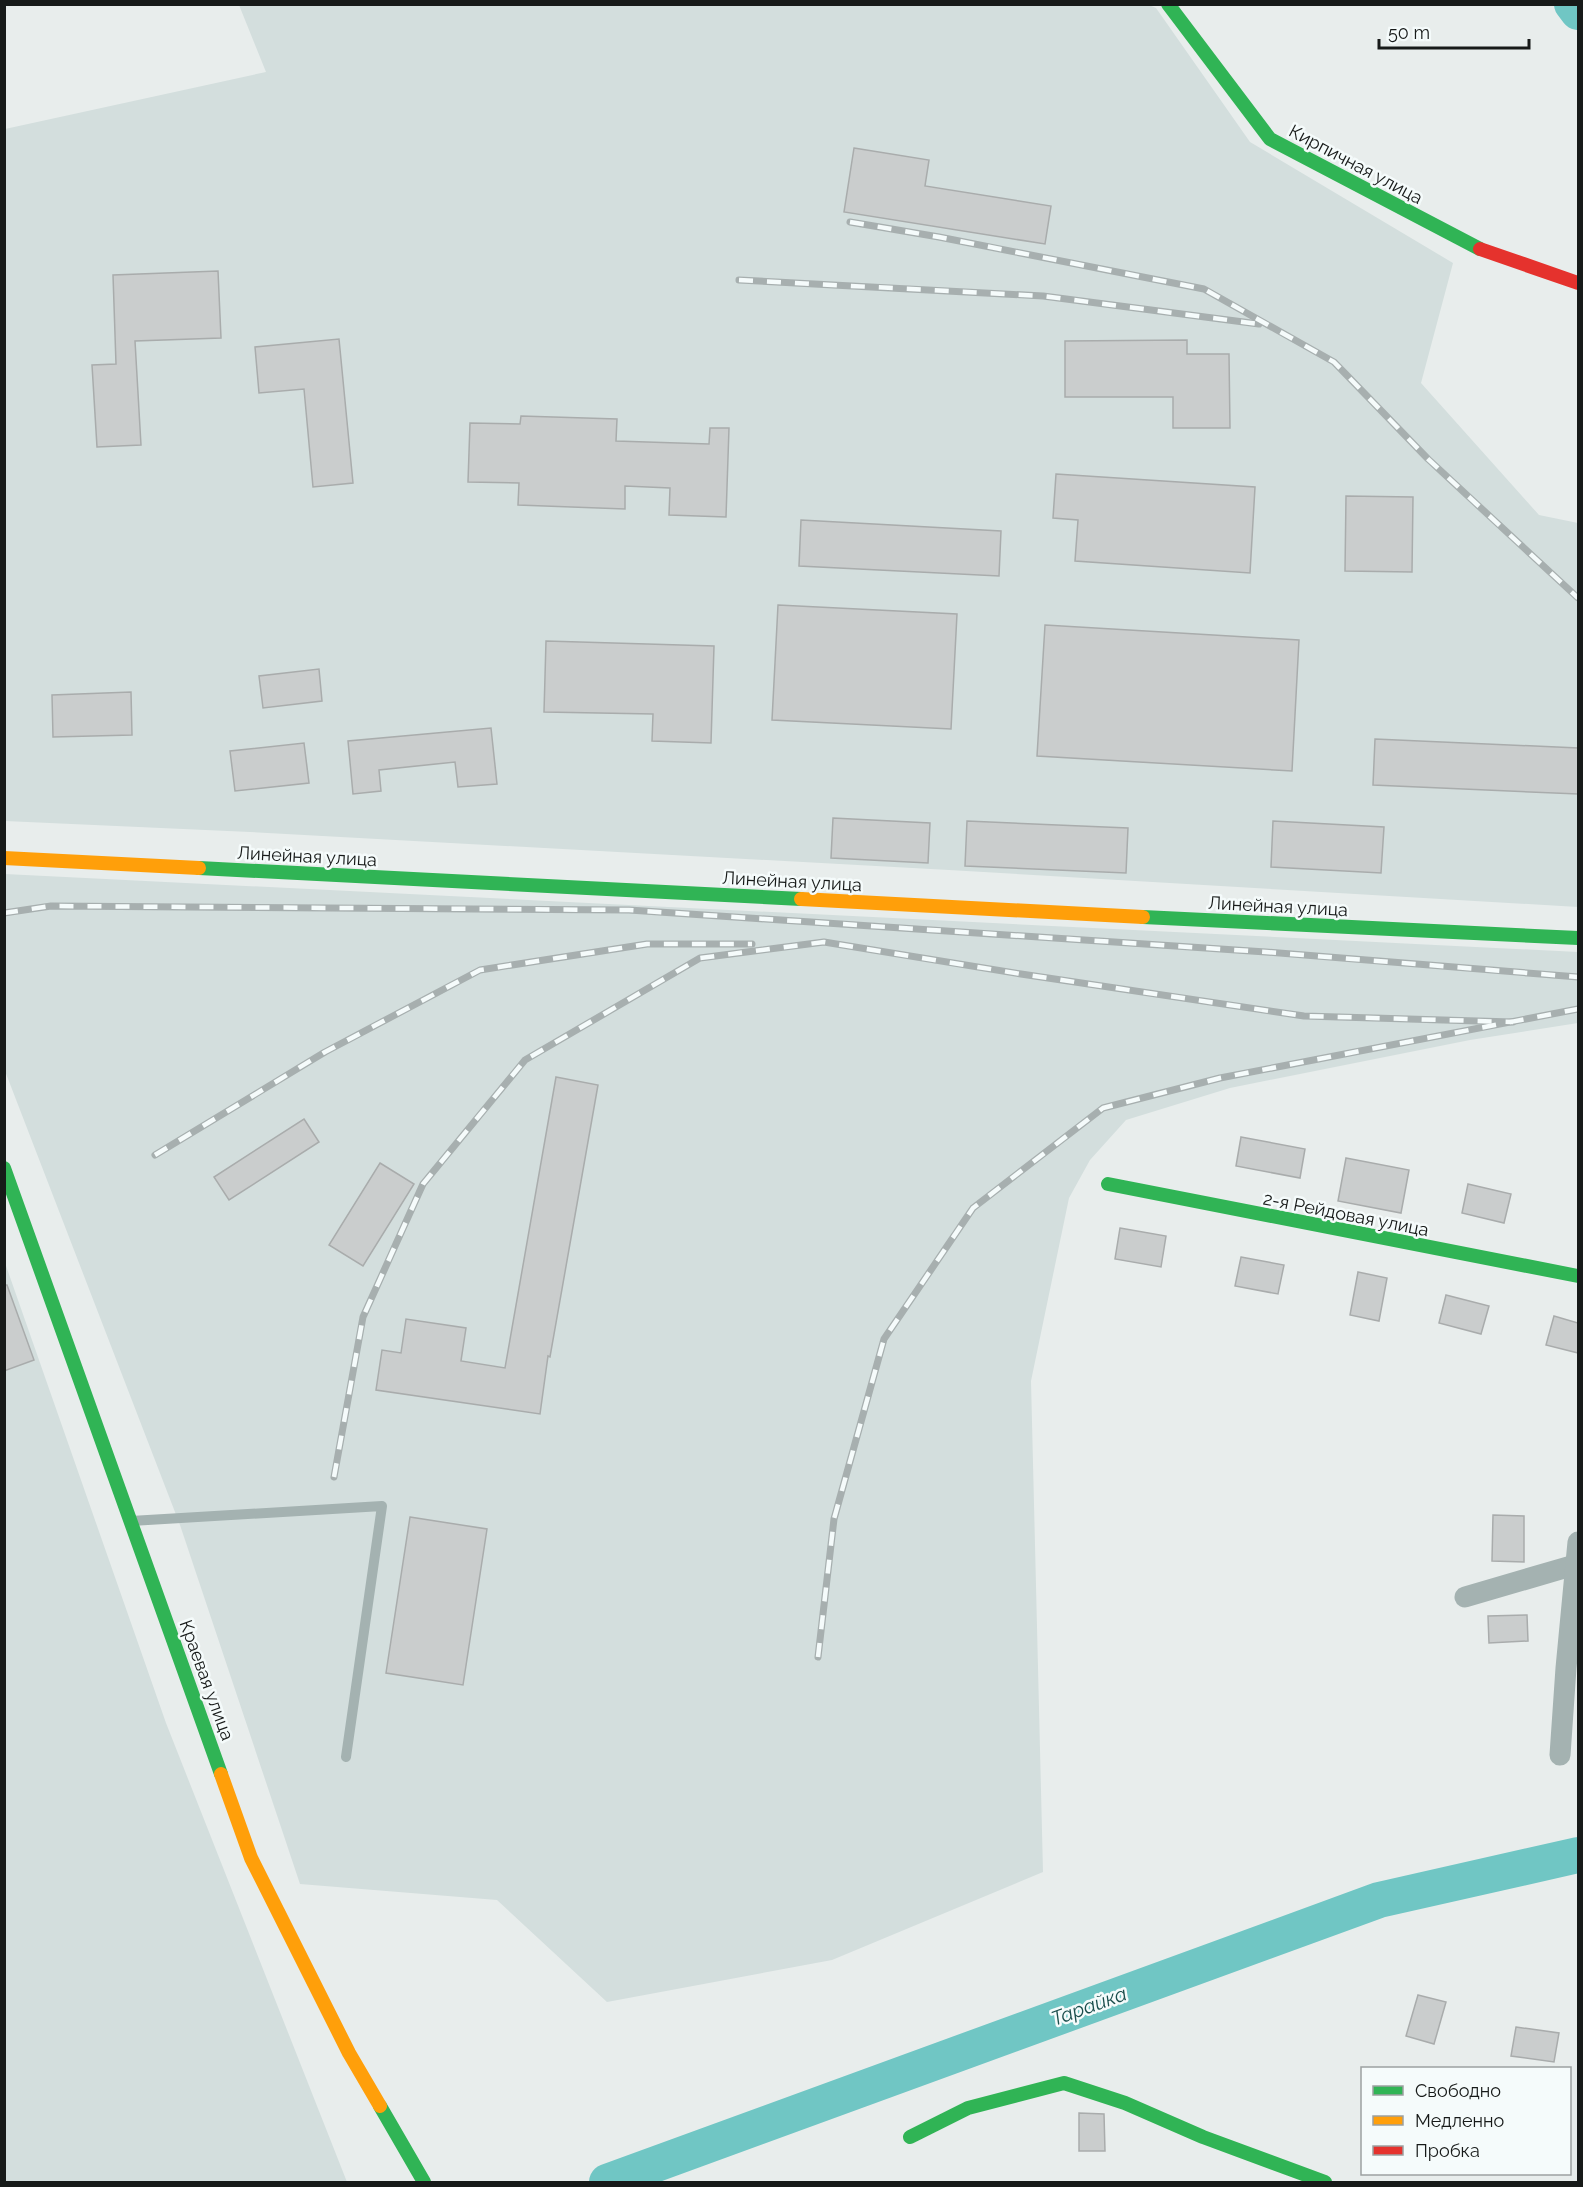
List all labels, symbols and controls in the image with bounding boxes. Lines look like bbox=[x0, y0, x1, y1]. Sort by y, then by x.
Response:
scale bar bbox=[1379, 12, 1529, 50]
text: 50 m bbox=[1388, 22, 1430, 43]
street label: Кирпичная улица bbox=[1286, 120, 1426, 208]
street label: Линейная улица bbox=[236, 842, 378, 870]
street label: Линейная улица bbox=[721, 867, 863, 895]
street label: Линейная улица bbox=[1207, 892, 1349, 920]
street label: 2-я Рейдовая улица bbox=[1261, 1188, 1431, 1240]
street label: Краевая улица bbox=[175, 1617, 239, 1743]
water label: Тарайка bbox=[1048, 1981, 1130, 2031]
legend bbox=[1361, 2067, 1571, 2175]
text: Свободно bbox=[1415, 2080, 1501, 2101]
text: Медленно bbox=[1415, 2110, 1504, 2131]
text: Пробка bbox=[1415, 2140, 1480, 2161]

